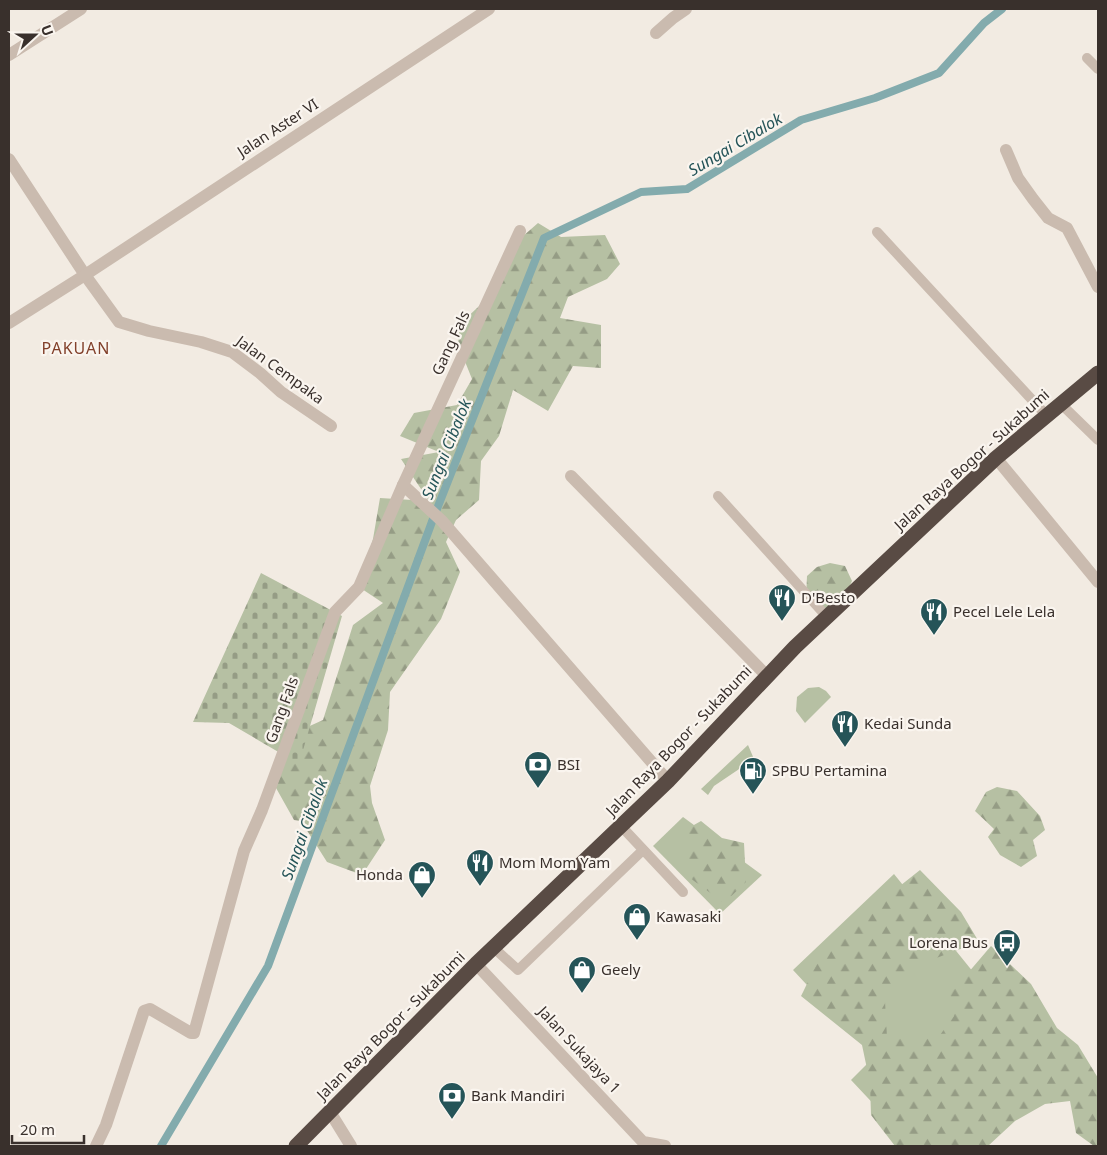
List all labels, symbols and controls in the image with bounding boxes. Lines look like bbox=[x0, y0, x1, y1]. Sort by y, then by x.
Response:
north arrow bbox=[10, 10, 60, 60]
text: U bbox=[37, 22, 58, 39]
street label: Jalan Aster VI bbox=[231, 94, 322, 162]
water label: Sungai Cibalok bbox=[684, 107, 787, 181]
street label: Gang Fals bbox=[426, 307, 474, 378]
street label: Jalan Cempaka bbox=[231, 329, 329, 408]
district label: PAKUAN bbox=[42, 337, 110, 359]
street label: Jalan Raya Bogor - Sukabumi bbox=[888, 384, 1053, 536]
water label: Sungai Cibalok bbox=[416, 395, 476, 502]
restaurant icon: D'Besto bbox=[767, 583, 797, 622]
place label: D'Besto bbox=[801, 587, 855, 607]
restaurant icon: Pecel Lele Lela bbox=[919, 597, 949, 636]
place label: Pecel Lele Lela bbox=[953, 601, 1055, 621]
street label: Jalan Raya Bogor - Sukabumi bbox=[600, 661, 756, 821]
street label: Gang Fals bbox=[260, 674, 302, 745]
restaurant icon: Kedai Sunda bbox=[830, 709, 860, 748]
place label: Kedai Sunda bbox=[864, 713, 952, 733]
bank icon: BSI bbox=[523, 750, 553, 789]
place label: BSI bbox=[557, 754, 580, 774]
fuel station icon: SPBU Pertamina bbox=[738, 756, 768, 795]
place label: SPBU Pertamina bbox=[772, 760, 887, 780]
water label: Sungai Cibalok bbox=[276, 774, 333, 883]
restaurant icon: Mom Mom Yam bbox=[465, 848, 495, 887]
place label: Mom Mom Yam bbox=[499, 852, 610, 872]
shop icon: Honda bbox=[407, 860, 437, 899]
place label: Honda bbox=[356, 864, 403, 884]
shop icon: Kawasaki bbox=[622, 902, 652, 941]
place label: Kawasaki bbox=[656, 906, 721, 926]
bus stop icon: Lorena Bus bbox=[992, 928, 1022, 967]
place label: Lorena Bus bbox=[909, 932, 988, 952]
street label: Jalan Raya Bogor - Sukabumi bbox=[310, 947, 469, 1105]
shop icon: Geely bbox=[567, 955, 597, 994]
place label: Geely bbox=[601, 959, 641, 979]
street label: Jalan Sukajaya 1 bbox=[533, 1000, 625, 1097]
bank icon: Bank Mandiri bbox=[437, 1081, 467, 1120]
place label: Bank Mandiri bbox=[471, 1085, 565, 1105]
scale bar bbox=[12, 1112, 85, 1144]
text: 20 m bbox=[20, 1119, 55, 1139]

